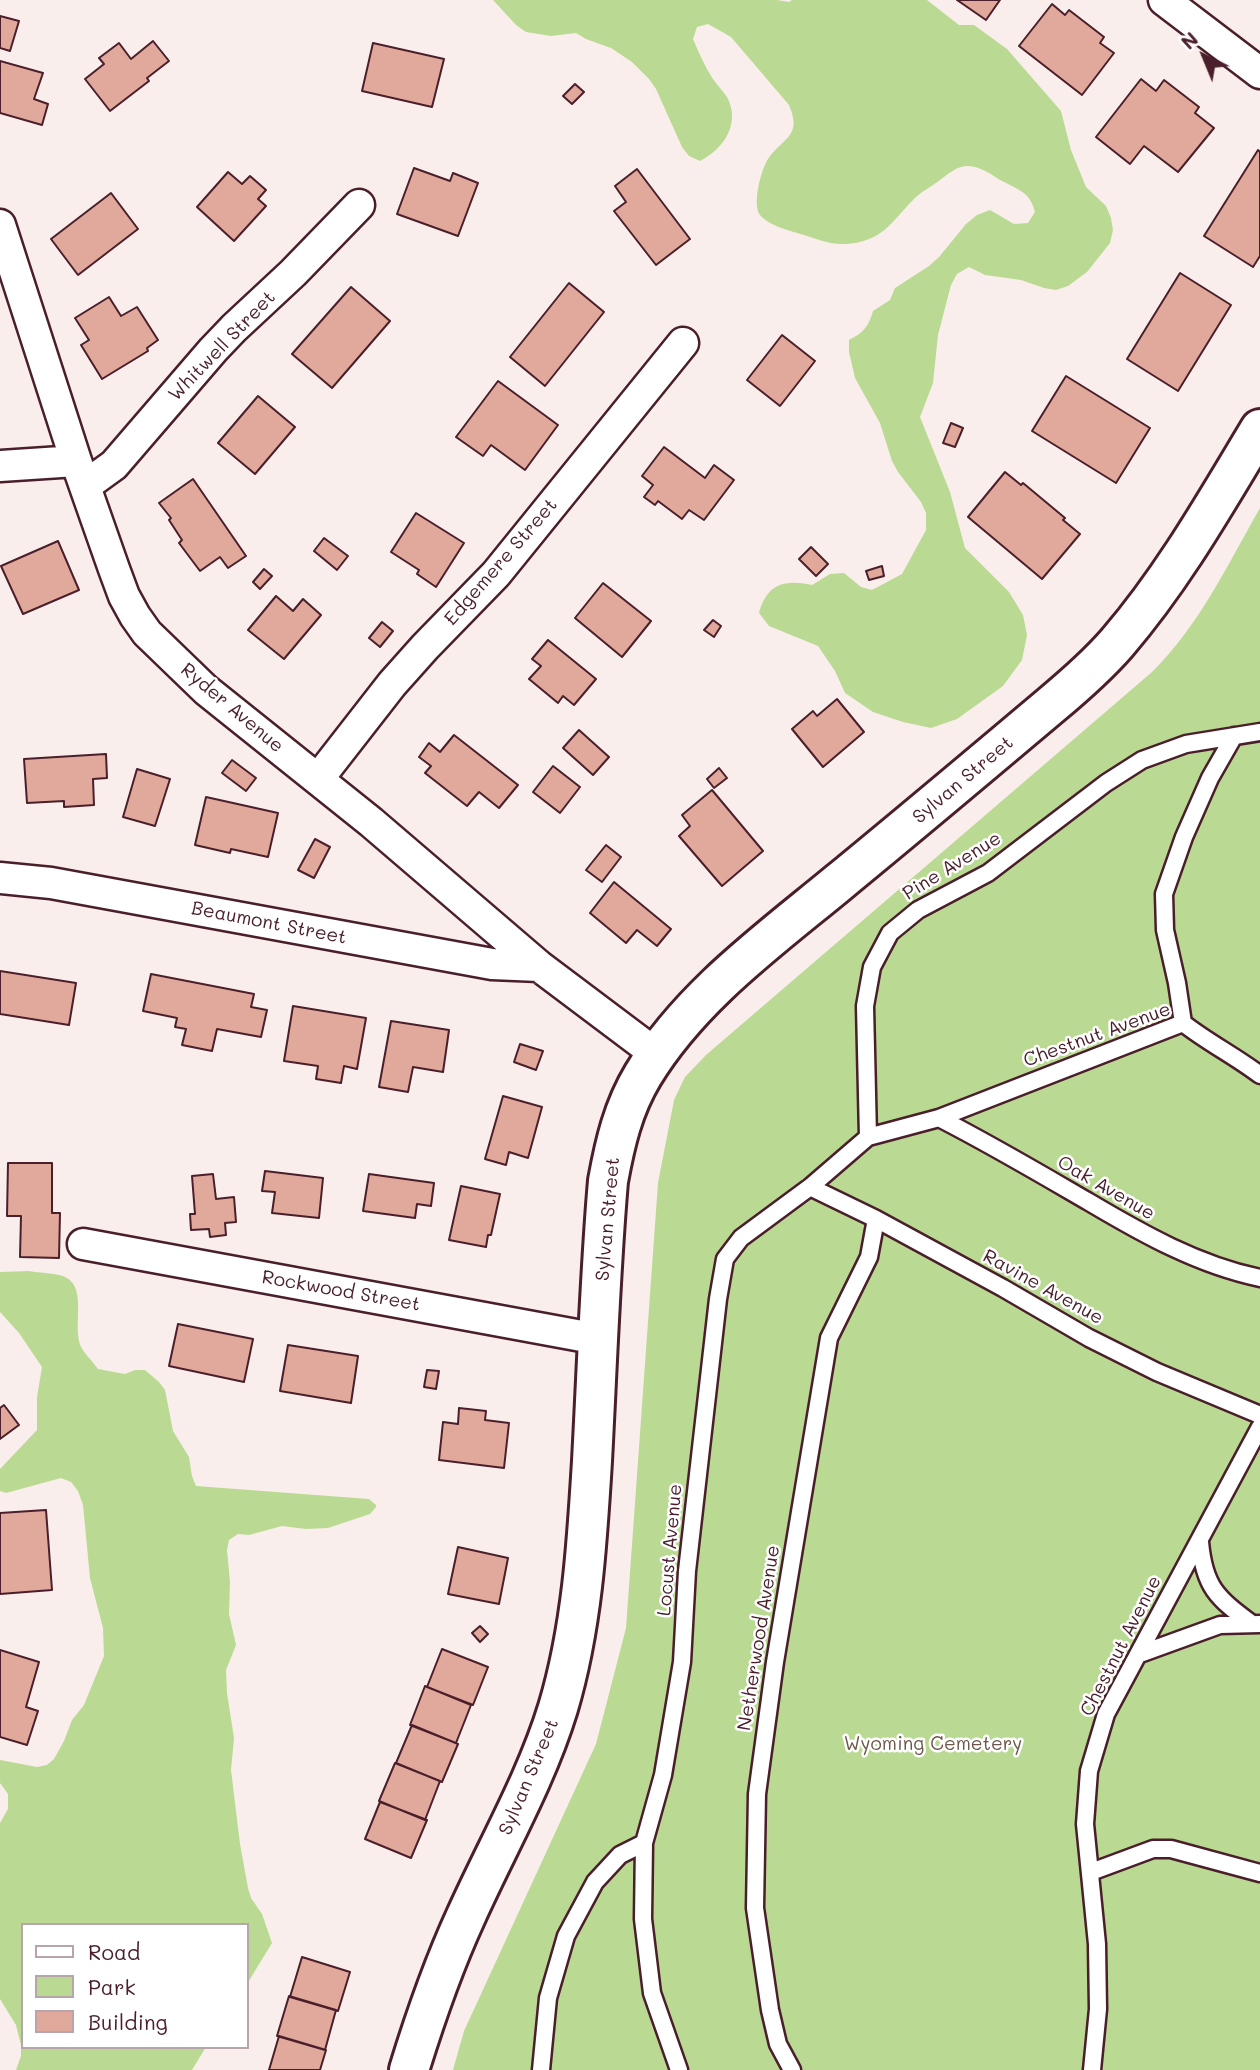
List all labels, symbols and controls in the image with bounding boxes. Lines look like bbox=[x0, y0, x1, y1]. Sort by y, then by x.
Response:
north arrow bbox=[1169, 21, 1239, 91]
text: N bbox=[1176, 26, 1203, 54]
street label: Whitwell Street bbox=[164, 286, 280, 406]
street label: Edgemere Street bbox=[440, 494, 562, 630]
street label: Ryder Avenue bbox=[176, 658, 288, 758]
street label: Sylvan Street bbox=[908, 731, 1018, 829]
street label: Pine Avenue bbox=[899, 827, 1005, 905]
street label: Beaumont Street bbox=[189, 897, 349, 949]
street label: Chestnut Avenue bbox=[1020, 998, 1174, 1072]
street label: Oak Avenue bbox=[1053, 1151, 1159, 1225]
street label: Sylvan Street bbox=[591, 1156, 625, 1282]
street label: Ravine Avenue bbox=[979, 1245, 1107, 1329]
street label: Rockwood Street bbox=[260, 1266, 422, 1316]
street label: Locust Avenue bbox=[653, 1483, 687, 1617]
street label: Netherwood Avenue bbox=[733, 1544, 785, 1732]
street label: Chestnut Avenue bbox=[1076, 1572, 1166, 1720]
street label: Sylvan Street bbox=[494, 1715, 564, 1839]
park label: Wyoming Cemetery bbox=[844, 1733, 1022, 1755]
legend bbox=[21, 1923, 248, 2049]
text: Road bbox=[88, 1938, 140, 1965]
text: Park bbox=[88, 1973, 136, 2000]
text: Building bbox=[88, 2008, 168, 2035]

